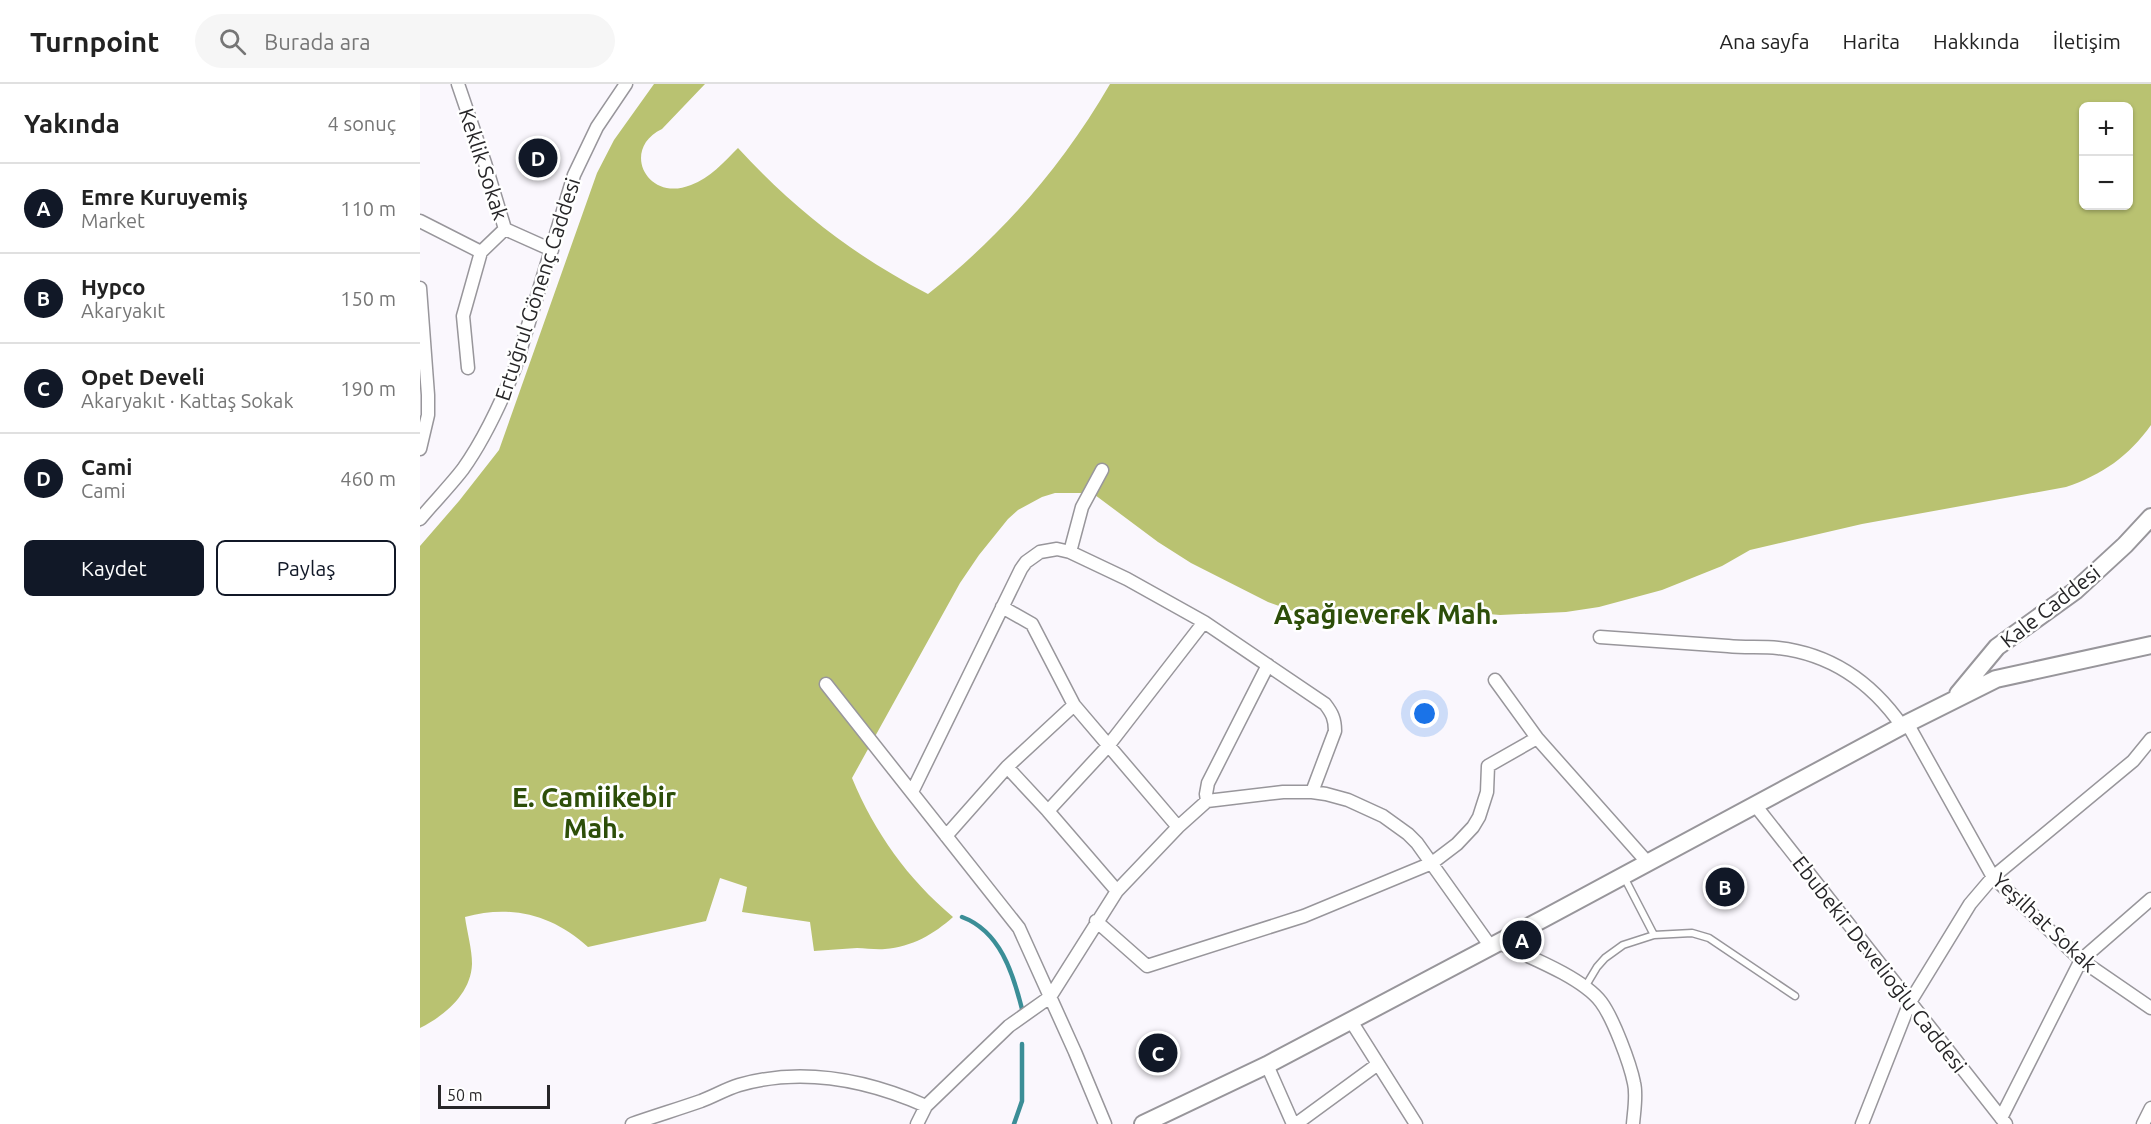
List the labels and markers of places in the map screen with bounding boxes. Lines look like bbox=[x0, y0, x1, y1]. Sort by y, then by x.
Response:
pin: D bbox=[518, 136, 558, 181]
pin: B bbox=[1706, 864, 1744, 910]
pin: A bbox=[1502, 918, 1542, 962]
pin: C bbox=[1138, 1030, 1178, 1076]

